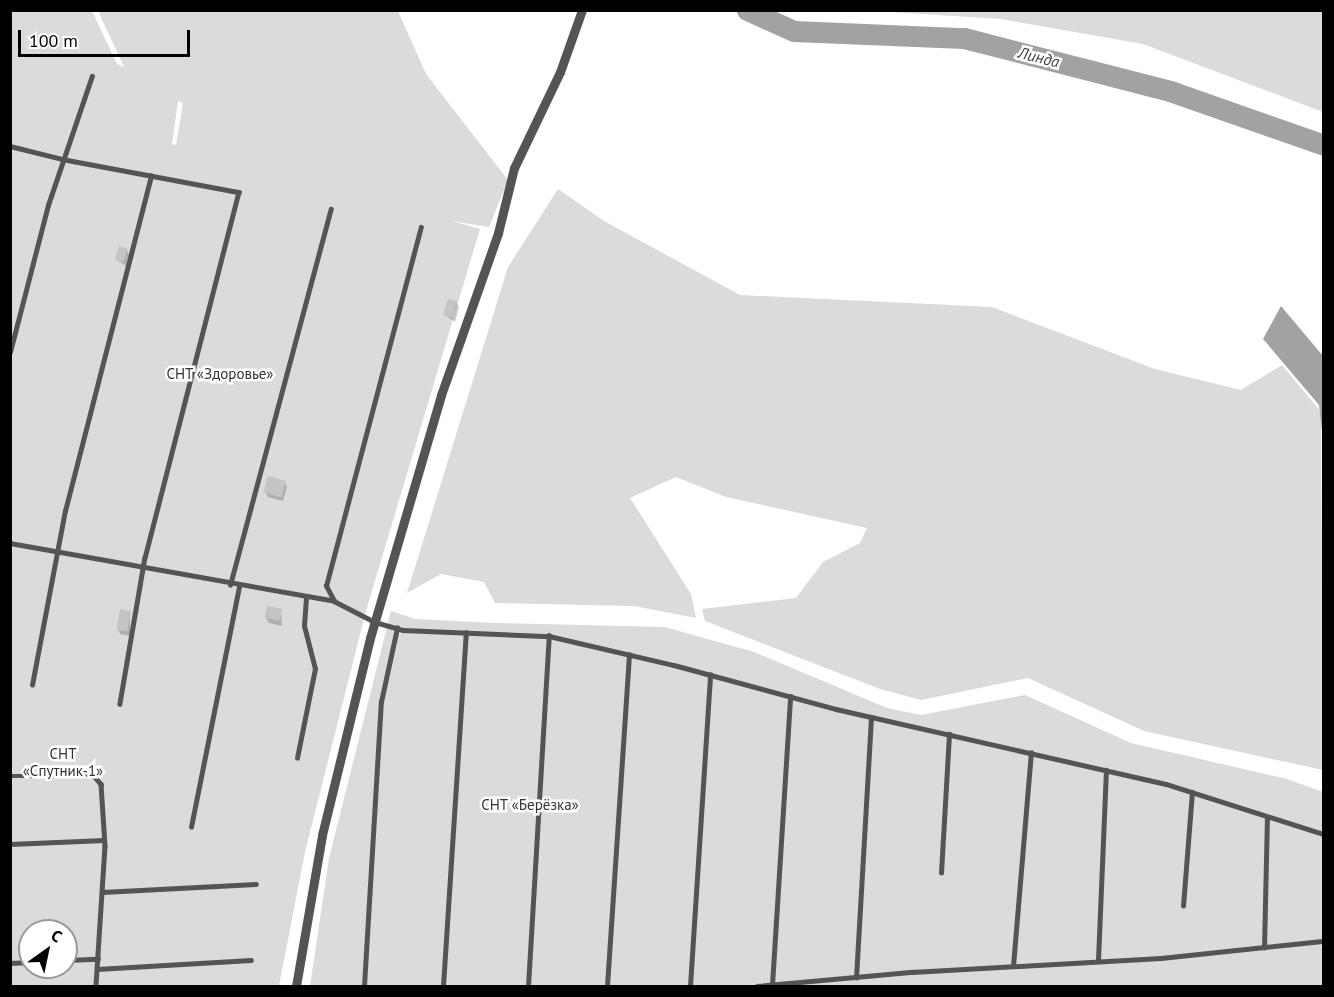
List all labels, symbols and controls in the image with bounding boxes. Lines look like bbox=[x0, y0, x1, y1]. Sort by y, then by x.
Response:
scale bar bbox=[21, 18, 194, 56]
text: 100 m bbox=[29, 29, 78, 52]
water label: Линда bbox=[1016, 43, 1062, 71]
park label: СНТ «Здоровье» bbox=[166, 365, 274, 383]
park label: СНТ «Спутник-1» bbox=[23, 744, 103, 779]
park label: СНТ «Берёзка» bbox=[481, 796, 579, 814]
north arrow bbox=[18, 919, 78, 979]
text: С bbox=[48, 925, 66, 946]

